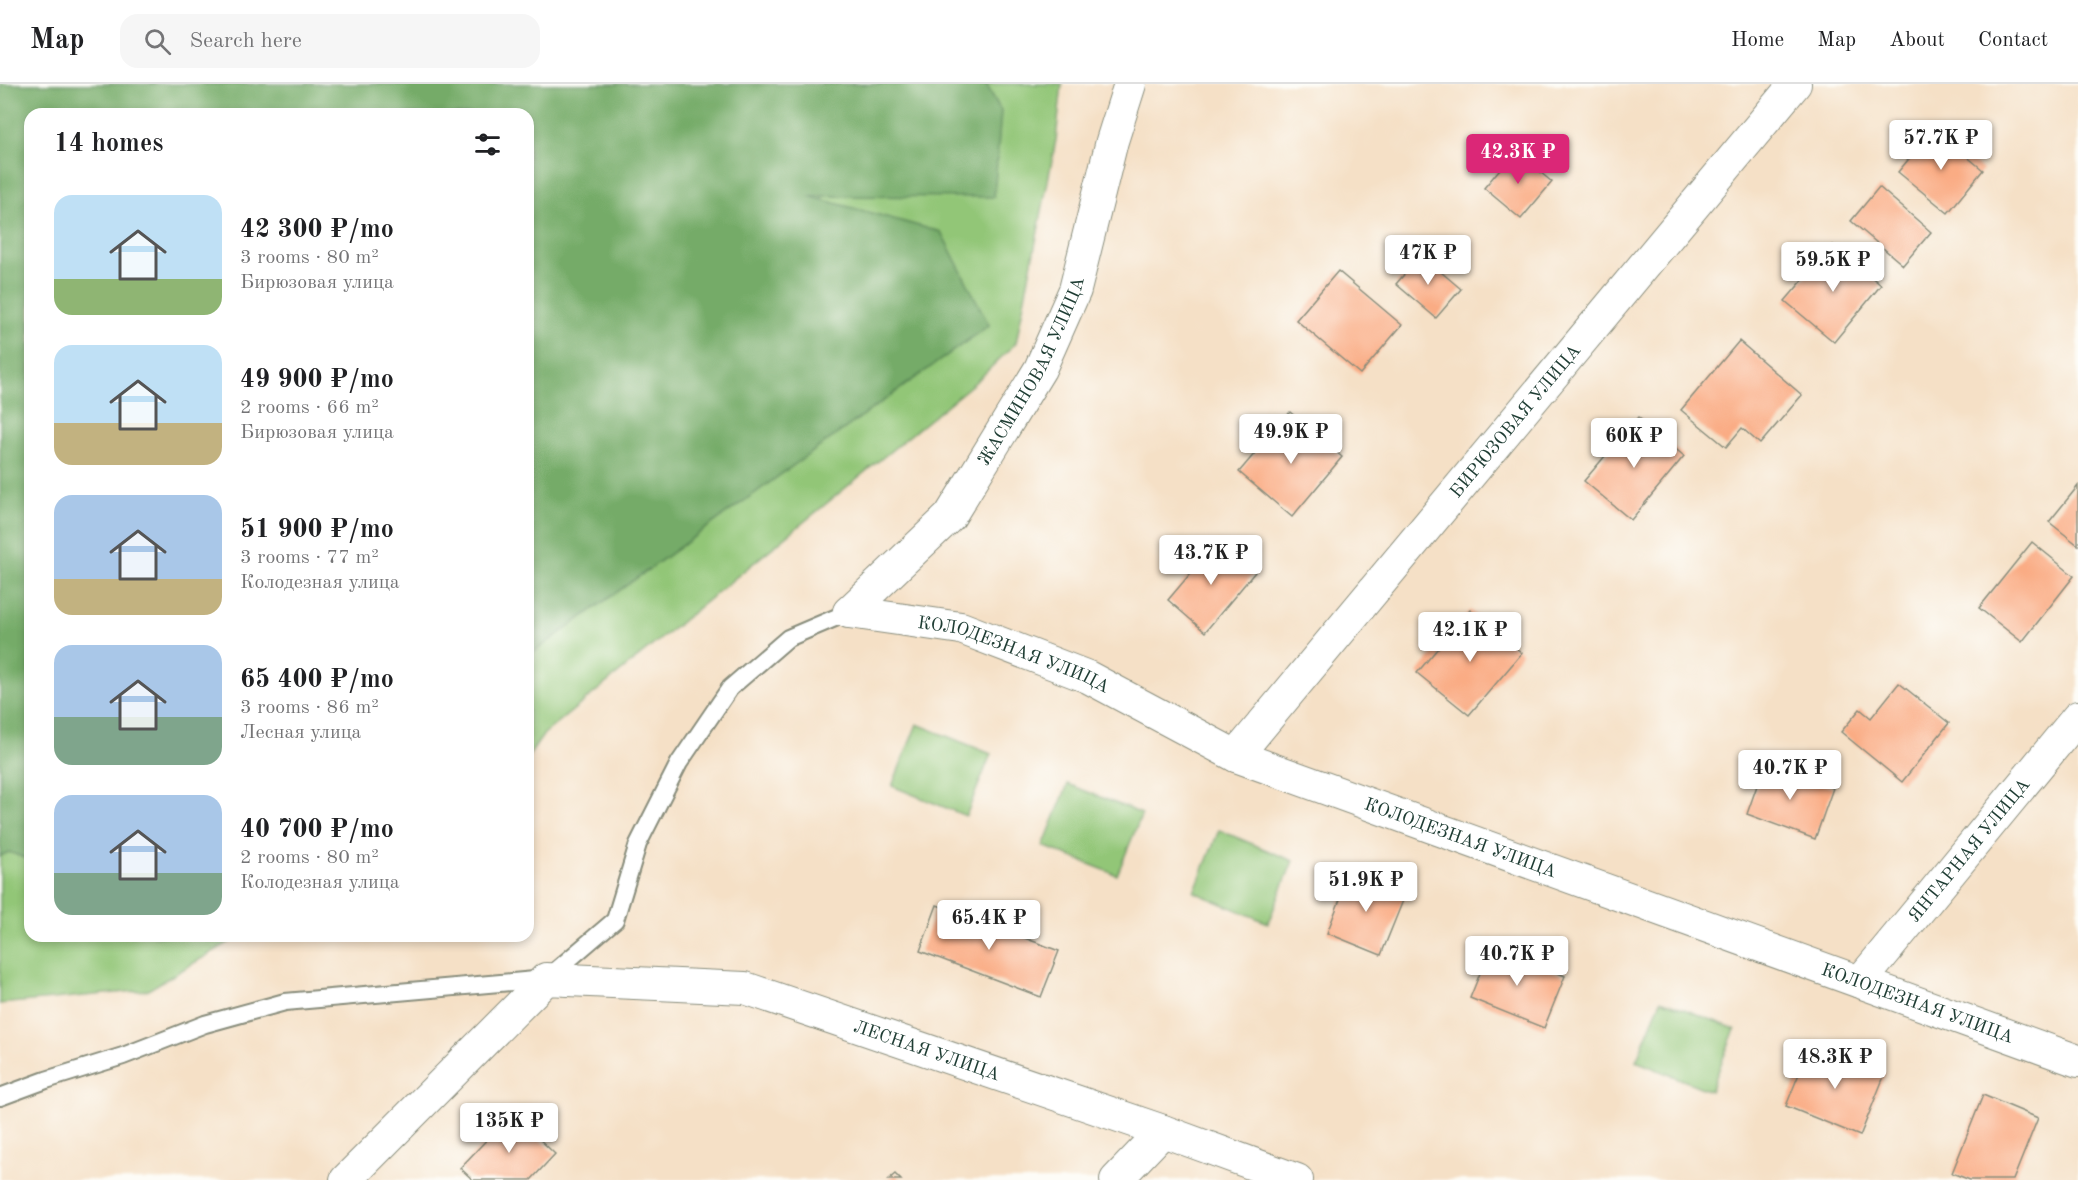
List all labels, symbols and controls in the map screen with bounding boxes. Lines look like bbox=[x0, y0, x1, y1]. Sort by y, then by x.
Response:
search box bbox=[120, 14, 540, 68]
icon: search bbox=[141, 25, 174, 58]
text: Map bbox=[30, 27, 84, 55]
text: Search here bbox=[189, 30, 302, 52]
text: Home bbox=[1731, 30, 1784, 51]
text: Map bbox=[1817, 30, 1856, 51]
text: About bbox=[1889, 30, 1945, 51]
text: Contact bbox=[1978, 30, 2048, 51]
pin: 57.7K ₽ bbox=[1886, 120, 1996, 171]
icon: filters bbox=[471, 128, 504, 161]
text: 57.7K ₽ bbox=[1903, 129, 1979, 149]
text: 14 homes bbox=[54, 131, 163, 157]
pin: 42.3K ₽ bbox=[1463, 134, 1573, 185]
text: 42.3K ₽ bbox=[1480, 143, 1556, 163]
text: 42 300 ₽/mo bbox=[240, 217, 394, 243]
icon: home bbox=[102, 219, 174, 291]
pin: 47K ₽ bbox=[1386, 235, 1470, 286]
pin: 59.5K ₽ bbox=[1778, 242, 1888, 293]
text: 47K ₽ bbox=[1399, 244, 1457, 264]
text: 3 rooms · 80 m² bbox=[240, 248, 379, 268]
text: 59.5K ₽ bbox=[1795, 251, 1871, 271]
text: Бирюзовая улица bbox=[240, 273, 394, 293]
street label: ЖАСМИНОВАЯ УЛИЦА bbox=[975, 275, 1088, 469]
street label: БИРЮЗОВАЯ УЛИЦА bbox=[1447, 341, 1584, 501]
text: 49 900 ₽/mo bbox=[240, 367, 394, 393]
icon: home bbox=[102, 369, 174, 441]
text: 2 rooms · 66 m² bbox=[240, 398, 379, 418]
pin: 49.9K ₽ bbox=[1236, 414, 1346, 465]
pin: 60K ₽ bbox=[1592, 418, 1676, 469]
text: Бирюзовая улица bbox=[240, 423, 394, 443]
text: 49.9K ₽ bbox=[1253, 423, 1329, 443]
text: 60K ₽ bbox=[1605, 427, 1663, 447]
text: 51 900 ₽/mo bbox=[240, 517, 394, 543]
icon: home bbox=[102, 519, 174, 591]
pin: 43.7K ₽ bbox=[1156, 535, 1266, 586]
text: 43.7K ₽ bbox=[1173, 544, 1249, 564]
text: 3 rooms · 77 m² bbox=[240, 548, 379, 568]
text: Колодезная улица bbox=[240, 573, 400, 593]
pin: 42.1K ₽ bbox=[1415, 612, 1525, 663]
street label: КОЛОДЕЗНАЯ УЛИЦА bbox=[916, 614, 1112, 697]
text: 42.1K ₽ bbox=[1432, 621, 1508, 641]
text: 65 400 ₽/mo bbox=[240, 667, 394, 693]
icon: home bbox=[102, 669, 174, 741]
text: 3 rooms · 86 m² bbox=[240, 698, 379, 718]
text: Лесная улица bbox=[240, 723, 361, 743]
pin: 40.7K ₽ bbox=[1735, 750, 1845, 801]
text: 40.7K ₽ bbox=[1752, 759, 1828, 779]
street label: ЯНТАРНАЯ УЛИЦА bbox=[1905, 775, 2034, 926]
street label: КОЛОДЕЗНАЯ УЛИЦА bbox=[1362, 795, 1559, 881]
text: 40 700 ₽/mo bbox=[240, 817, 394, 843]
icon: home bbox=[102, 819, 174, 891]
text: 2 rooms · 80 m² bbox=[240, 848, 379, 868]
pin: 51.9K ₽ bbox=[1311, 862, 1421, 913]
text: 51.9K ₽ bbox=[1328, 871, 1404, 891]
text: Колодезная улица bbox=[240, 873, 400, 893]
pin: 65.4K ₽ bbox=[934, 900, 1044, 951]
text: 65.4K ₽ bbox=[951, 909, 1027, 929]
pin: 40.7K ₽ bbox=[1462, 936, 1572, 987]
text: 40.7K ₽ bbox=[1479, 945, 1555, 965]
street label: КОЛОДЕЗНАЯ УЛИЦА bbox=[1819, 961, 2016, 1047]
street label: ЛЕСНАЯ УЛИЦА bbox=[851, 1018, 1002, 1085]
pin: 48.3K ₽ bbox=[1780, 1039, 1890, 1090]
text: 48.3K ₽ bbox=[1797, 1048, 1873, 1068]
pin: 135K ₽ bbox=[460, 1103, 558, 1154]
text: 135K ₽ bbox=[474, 1112, 544, 1132]

